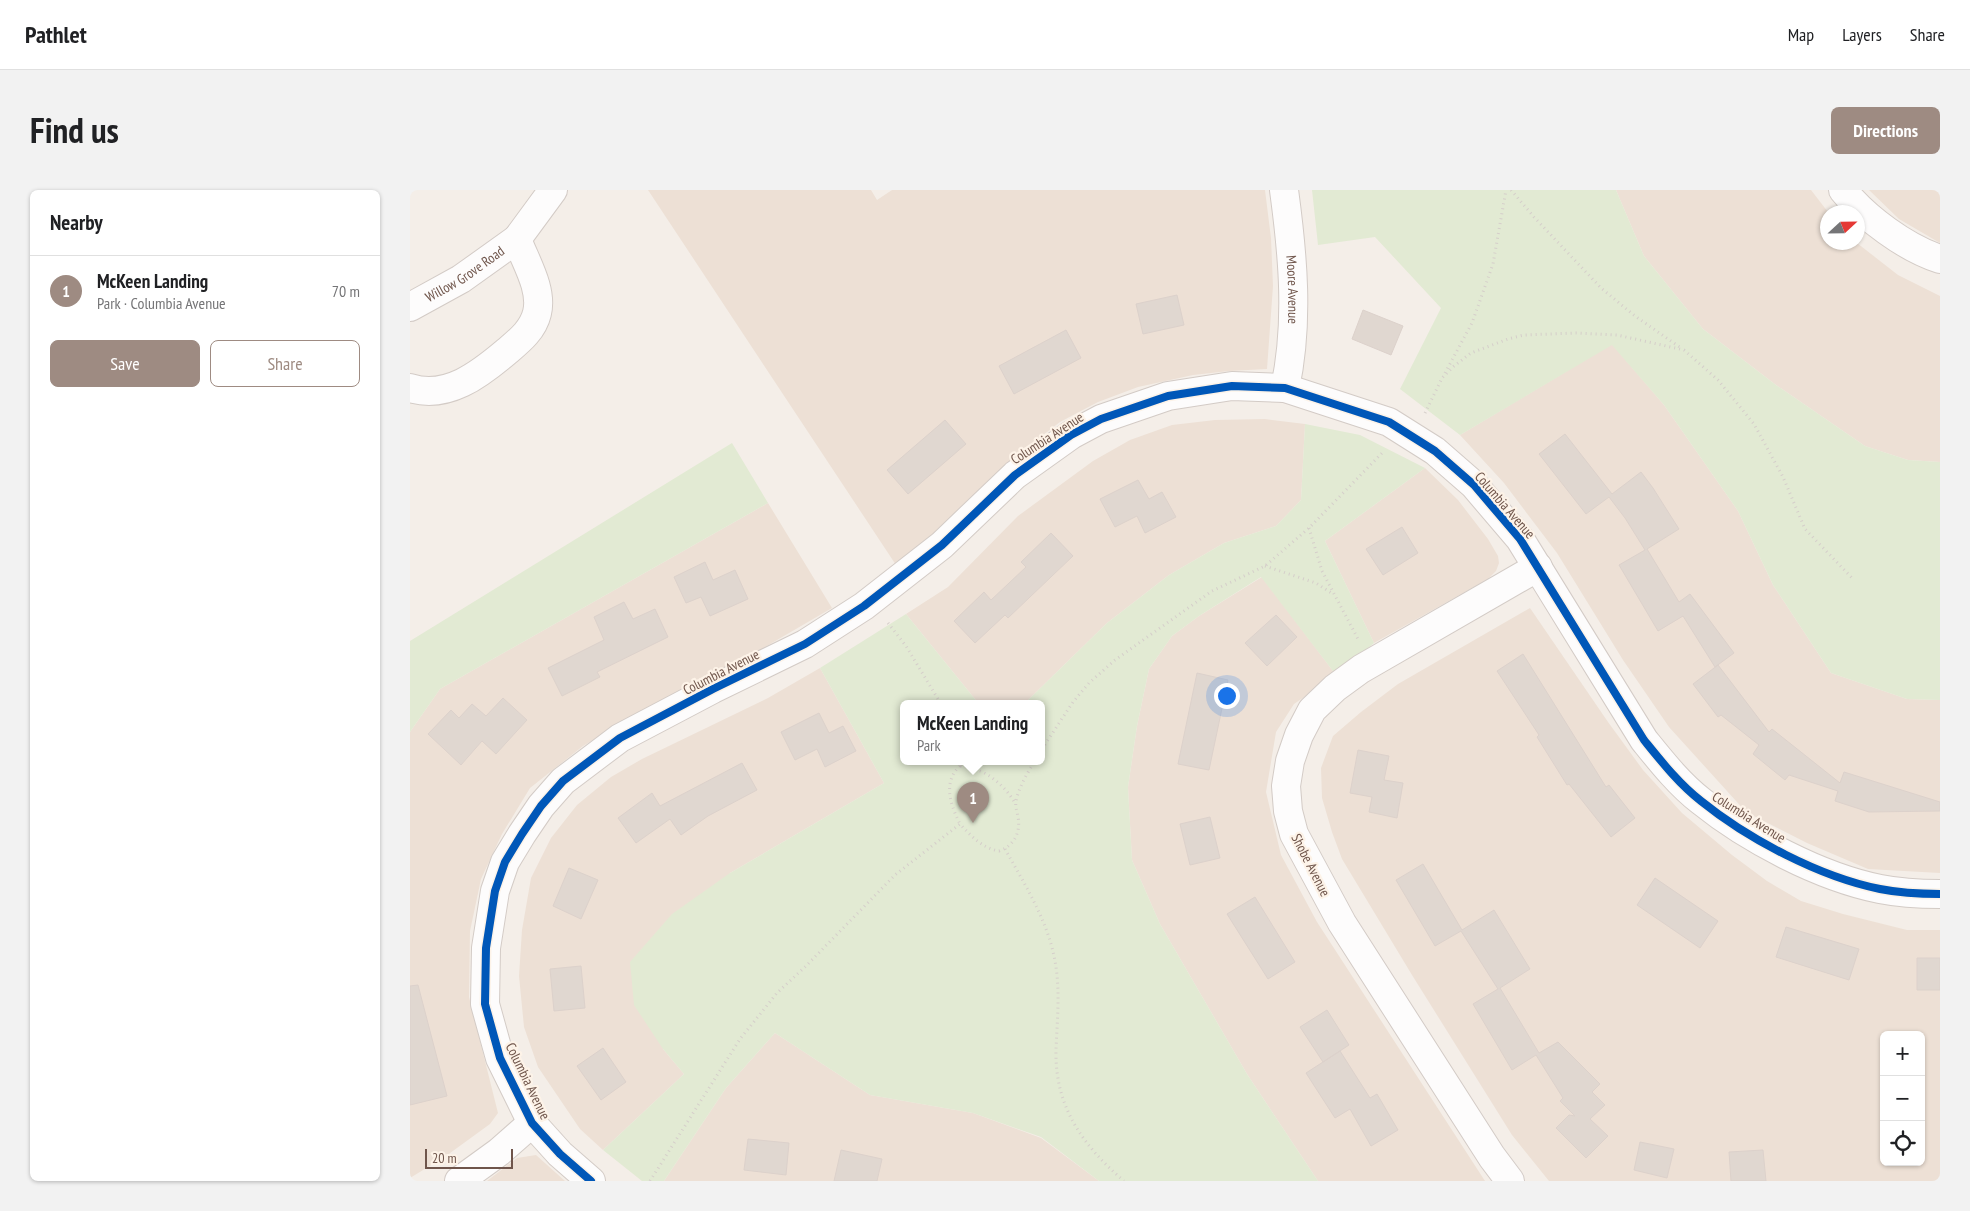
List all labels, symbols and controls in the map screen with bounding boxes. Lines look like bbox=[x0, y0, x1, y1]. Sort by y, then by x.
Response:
text: Pathlet bbox=[25, 19, 87, 50]
text: Map bbox=[1788, 23, 1814, 46]
text: Layers bbox=[1842, 23, 1882, 46]
text: Share bbox=[1910, 23, 1945, 46]
text: Find us bbox=[30, 107, 119, 153]
button: Directions bbox=[1831, 107, 1940, 154]
north arrow bbox=[1820, 205, 1865, 250]
text: Nearby bbox=[50, 209, 103, 236]
street label: Willow Grove Road bbox=[422, 242, 508, 306]
street label: Moore Avenue bbox=[1282, 255, 1302, 324]
text: McKeen Landing bbox=[97, 269, 208, 293]
text: 1 bbox=[62, 281, 70, 301]
text: 70 m bbox=[332, 281, 360, 301]
text: Park · Columbia Avenue bbox=[97, 293, 226, 313]
button: Save bbox=[50, 340, 200, 387]
button: Share bbox=[210, 340, 360, 387]
street label: Columbia Avenue bbox=[1007, 408, 1087, 468]
street label: Columbia Avenue bbox=[1471, 468, 1539, 542]
street label: Columbia Avenue bbox=[680, 645, 762, 699]
your location bbox=[1214, 683, 1240, 709]
popup bbox=[900, 700, 1045, 765]
text: McKeen Landing bbox=[917, 711, 1028, 735]
text: Park bbox=[917, 735, 941, 755]
pin: 1 bbox=[957, 782, 989, 823]
street label: Columbia Avenue bbox=[1709, 787, 1789, 847]
street label: Shobe Avenue bbox=[1288, 831, 1335, 900]
map controls bbox=[1880, 1031, 1925, 1166]
button: + bbox=[1880, 1031, 1925, 1076]
street label: Columbia Avenue bbox=[502, 1040, 554, 1123]
button: − bbox=[1880, 1076, 1925, 1121]
button: locate bbox=[1880, 1121, 1925, 1166]
scale bar bbox=[425, 1146, 512, 1169]
text: 20 m bbox=[432, 1149, 457, 1167]

